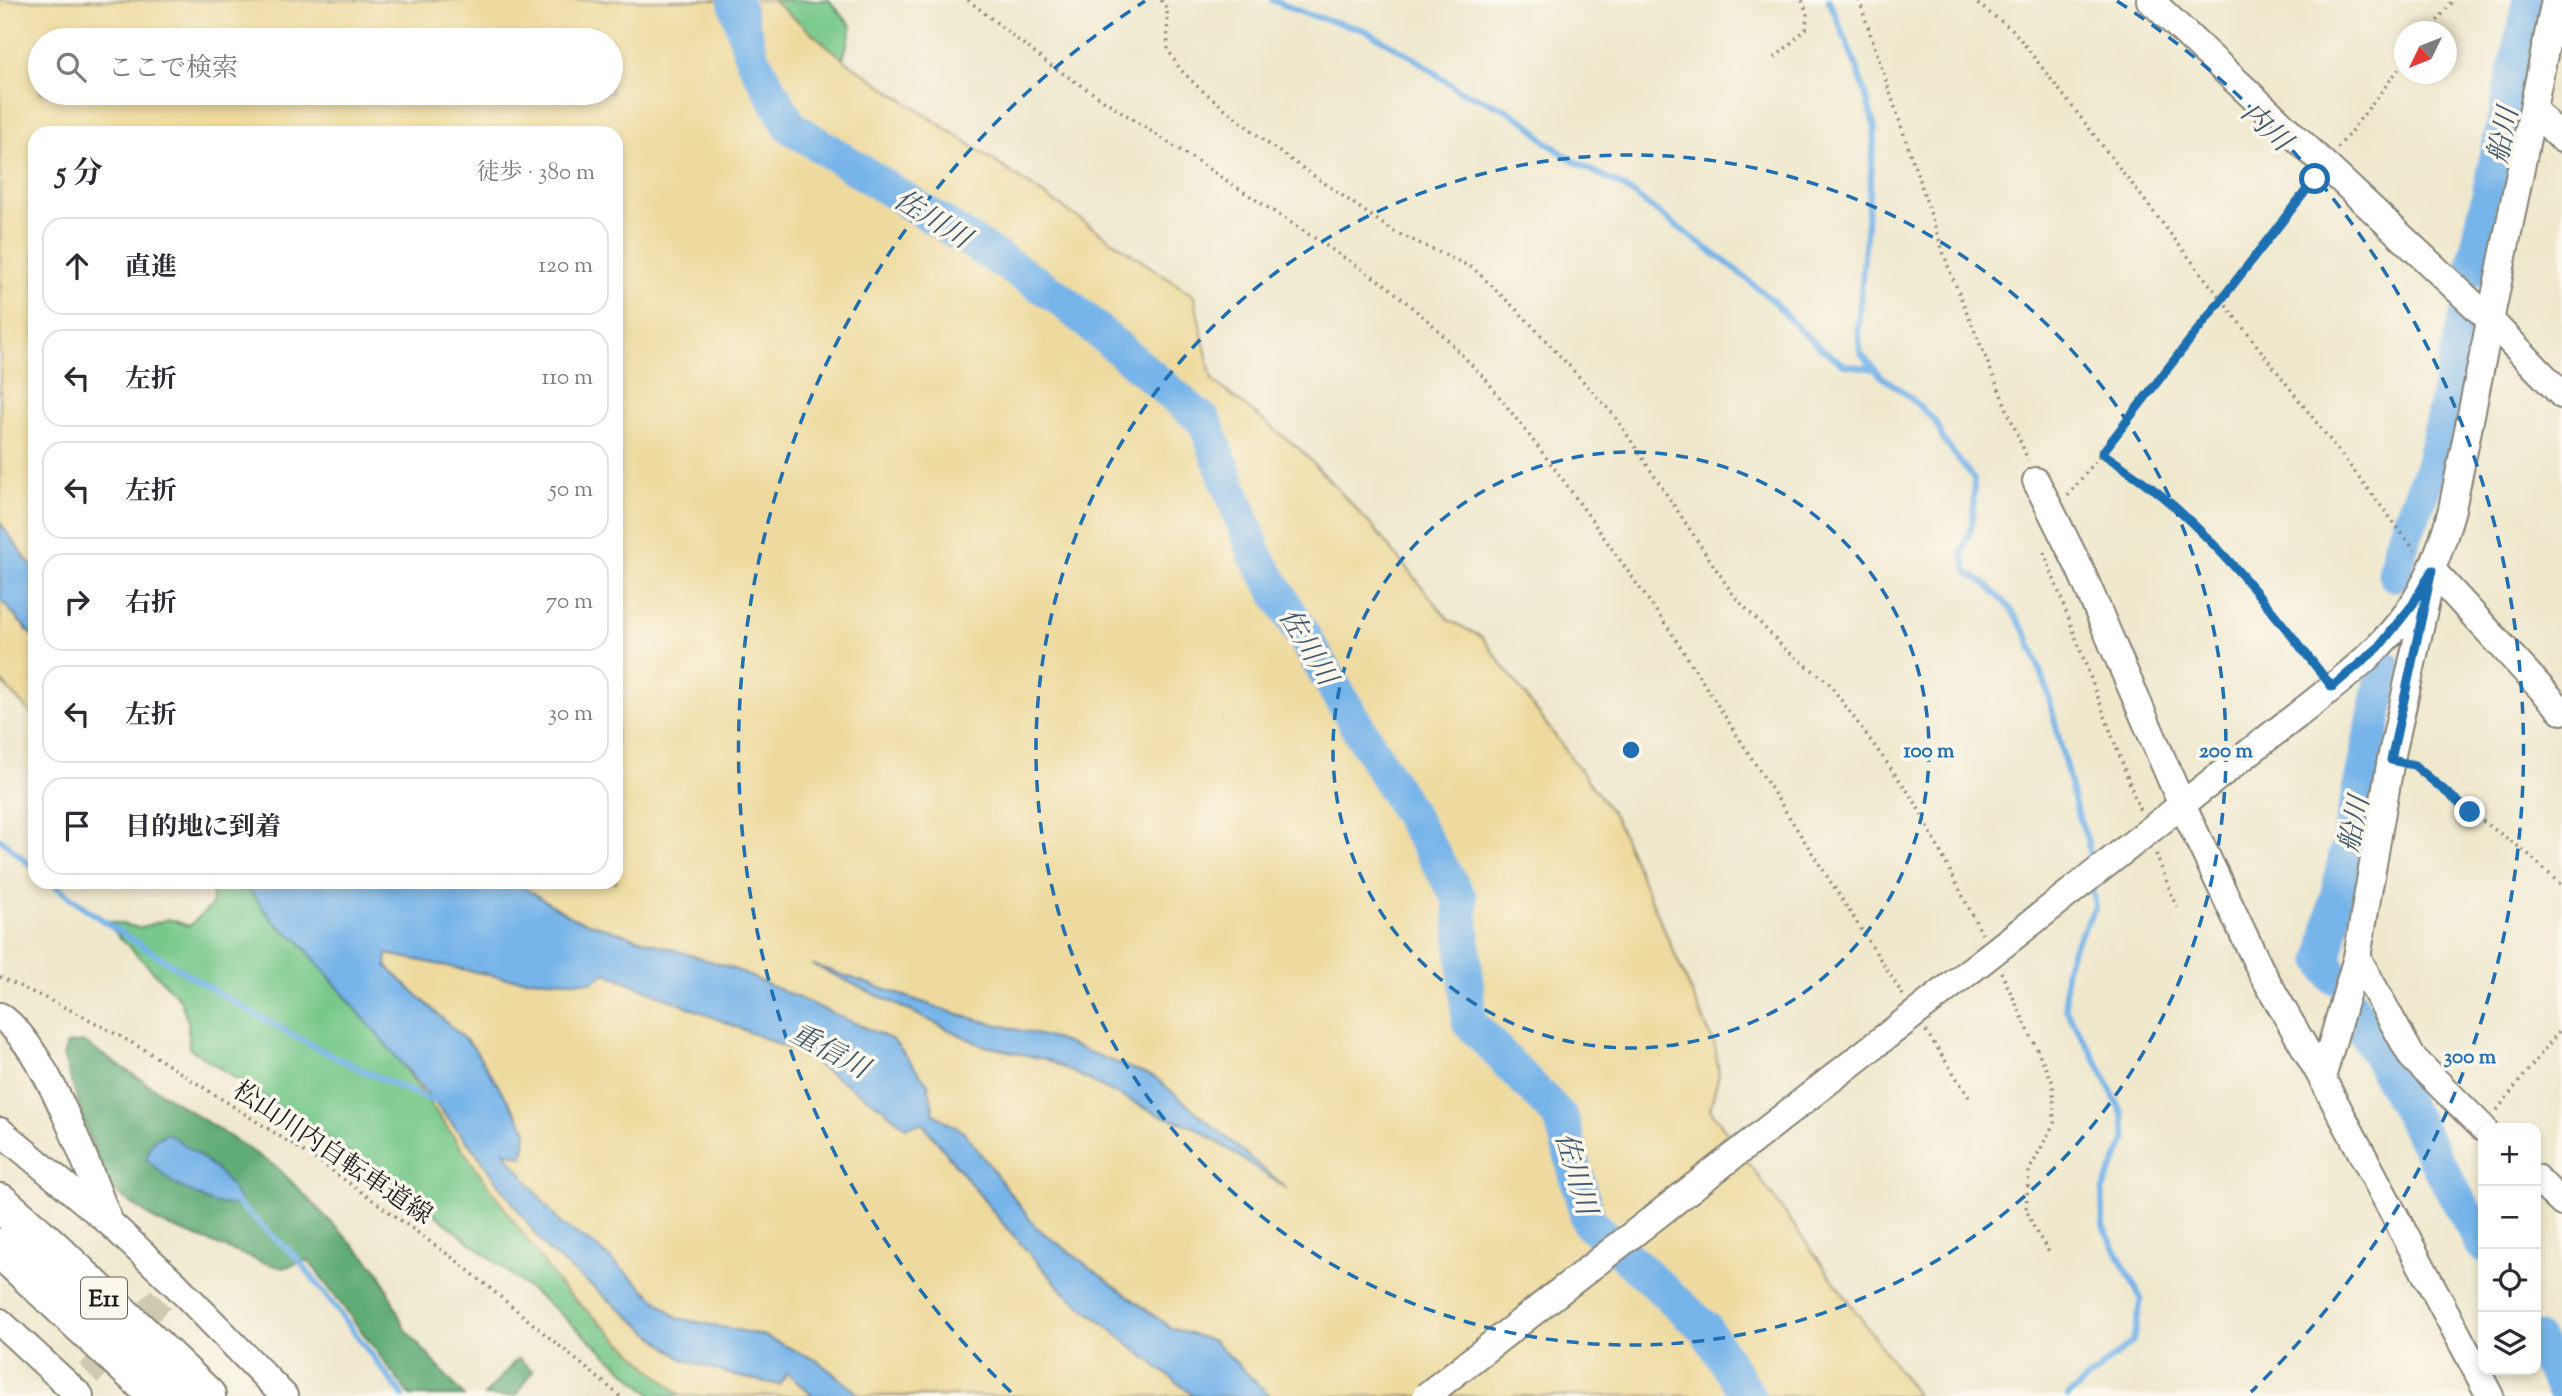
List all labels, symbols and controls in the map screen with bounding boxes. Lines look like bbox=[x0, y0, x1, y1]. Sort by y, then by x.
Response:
north arrow bbox=[2394, 21, 2457, 84]
search box bbox=[28, 28, 623, 105]
icon: search bbox=[52, 48, 90, 86]
text: ここで検索 bbox=[108, 51, 238, 88]
water label: 内川 bbox=[2231, 94, 2301, 164]
water label: 船川 bbox=[2480, 101, 2531, 167]
text: 5 分 bbox=[56, 153, 103, 196]
text: 徒歩 · 380 m bbox=[477, 157, 595, 190]
route start bbox=[2299, 163, 2330, 194]
water label: 佐川川 bbox=[885, 181, 980, 261]
icon: ahead bbox=[58, 247, 96, 285]
text: 直進 bbox=[125, 250, 177, 287]
text: 120 m bbox=[538, 250, 593, 283]
icon: left bbox=[58, 359, 96, 397]
text: 左折 bbox=[125, 362, 177, 399]
text: 110 m bbox=[542, 362, 593, 395]
icon: left bbox=[58, 471, 96, 509]
text: 左折 bbox=[125, 474, 177, 511]
text: 50 m bbox=[549, 474, 593, 507]
icon: right bbox=[58, 583, 96, 621]
text: 右折 bbox=[125, 586, 177, 623]
text: 70 m bbox=[546, 586, 593, 619]
water label: 佐川川 bbox=[1268, 601, 1347, 696]
icon: left bbox=[58, 695, 96, 733]
text: 左折 bbox=[125, 698, 177, 735]
text: 30 m bbox=[548, 698, 593, 731]
text: 100 m bbox=[1904, 737, 1955, 767]
text: 200 m bbox=[2199, 737, 2254, 767]
centre of rings bbox=[1619, 738, 1643, 762]
water label: 船川 bbox=[2331, 790, 2382, 856]
route end bbox=[2454, 796, 2485, 827]
icon: arrive bbox=[58, 807, 96, 845]
text: 目的地に到着 bbox=[125, 810, 281, 847]
water label: 重信川 bbox=[782, 1015, 878, 1091]
text: 300 m bbox=[2444, 1043, 2497, 1073]
street label: 松山川内自転車道線 bbox=[224, 1073, 439, 1235]
map controls bbox=[2478, 1123, 2541, 1375]
button: + bbox=[2478, 1123, 2541, 1186]
water label: 佐川川 bbox=[1543, 1128, 1606, 1223]
button: − bbox=[2478, 1186, 2541, 1249]
button: locate bbox=[2478, 1249, 2541, 1312]
road number: E11 bbox=[81, 1278, 127, 1318]
button: layers bbox=[2478, 1312, 2541, 1375]

